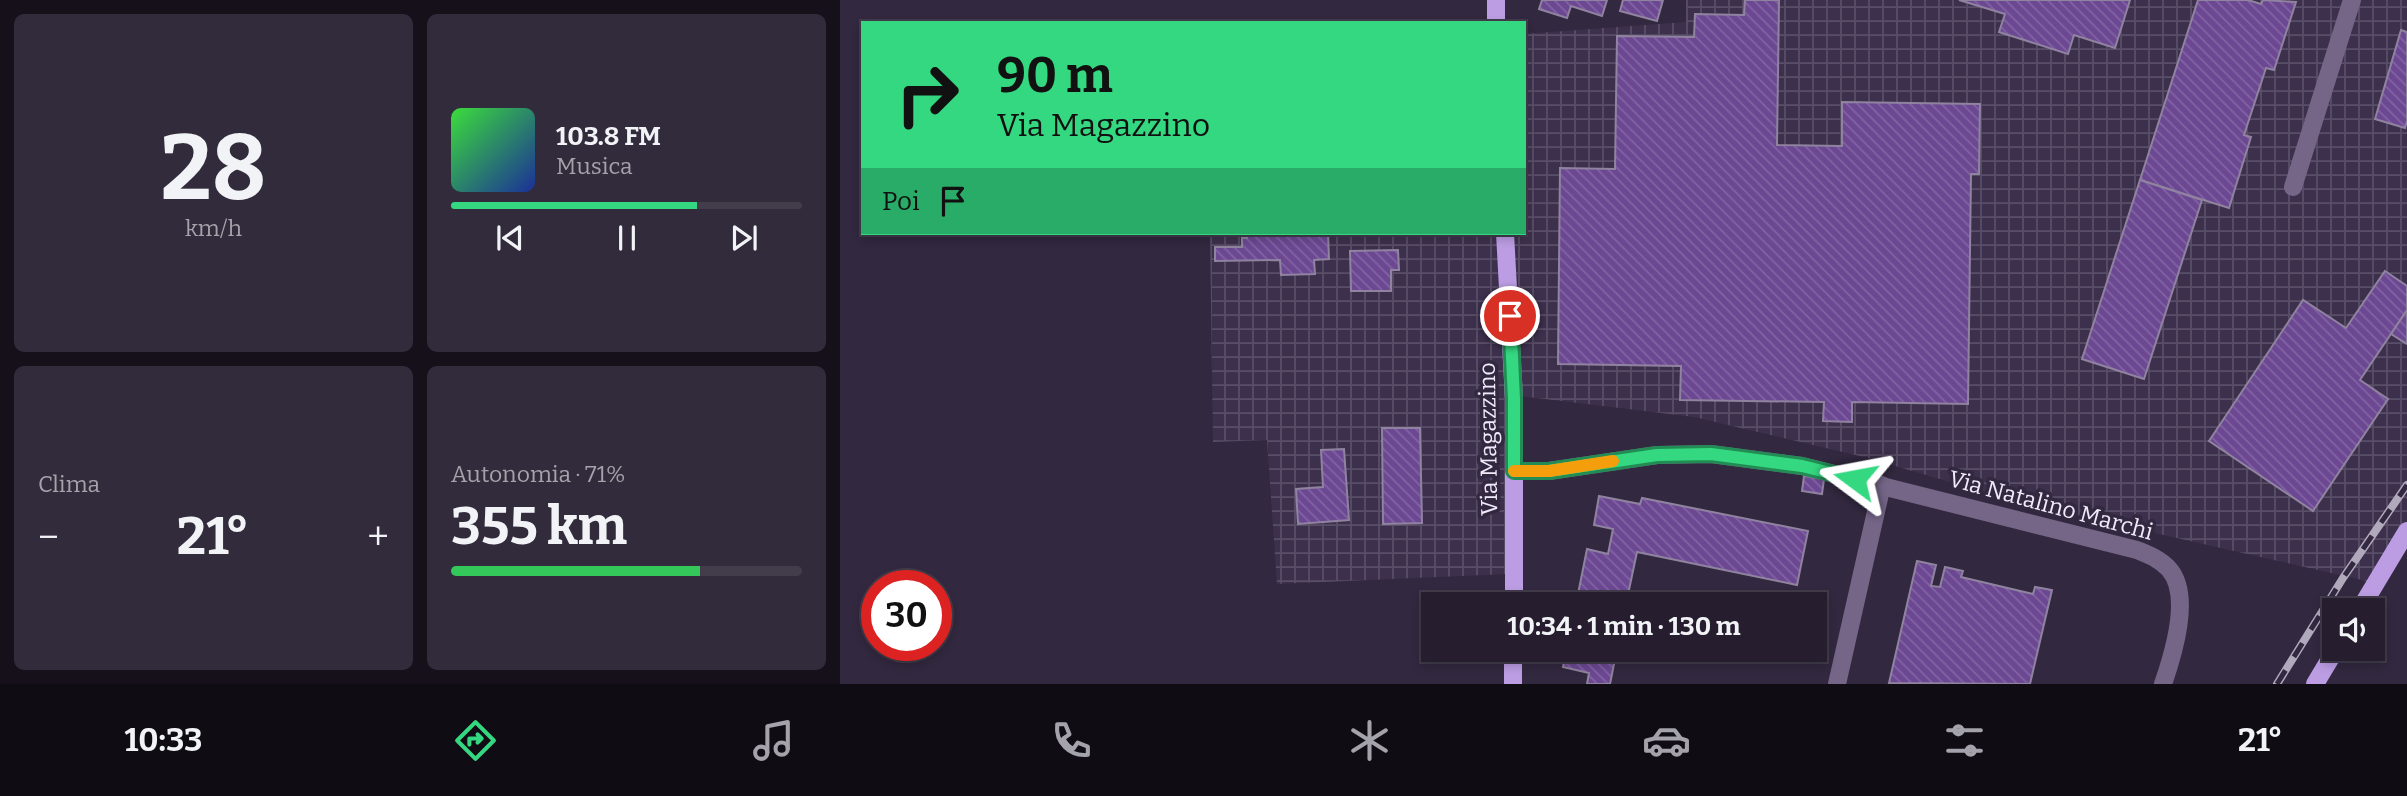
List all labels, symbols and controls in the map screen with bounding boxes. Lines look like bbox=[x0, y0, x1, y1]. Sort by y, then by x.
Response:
text: 90 m bbox=[997, 46, 1113, 105]
icon: right bbox=[882, 49, 973, 140]
text: Via Magazzino bbox=[997, 106, 1210, 144]
text: 28 bbox=[160, 114, 267, 223]
text: 103.8 FM bbox=[556, 121, 661, 152]
text: Musica bbox=[556, 152, 633, 180]
icon: arrive bbox=[934, 182, 972, 220]
text: Poi bbox=[882, 186, 920, 217]
text: km/h bbox=[185, 214, 242, 242]
icon: previous bbox=[491, 219, 529, 257]
icon: pause bbox=[608, 219, 646, 257]
icon: next bbox=[725, 219, 763, 257]
pin bbox=[1480, 286, 1540, 346]
icon: arrive bbox=[1491, 297, 1529, 335]
street label: Via Magazzino bbox=[1473, 362, 1503, 516]
position arrow bbox=[1818, 442, 1892, 516]
text: Autonomia · 71% bbox=[451, 460, 626, 488]
street label: Via Natalino Marchi bbox=[1946, 464, 2156, 546]
text: Clima bbox=[38, 470, 100, 498]
text: 355 km bbox=[451, 495, 627, 558]
text: 21° bbox=[177, 505, 249, 568]
text: − bbox=[38, 514, 59, 560]
text: + bbox=[367, 514, 389, 560]
speed limit sign: 30 bbox=[861, 570, 952, 661]
map controls bbox=[2322, 598, 2385, 661]
button: sound bbox=[2322, 598, 2385, 661]
text: 10:34 · 1 min · 130 m bbox=[1507, 611, 1741, 642]
icon: directions bbox=[451, 716, 500, 765]
icon: music bbox=[749, 716, 798, 765]
icon: phone bbox=[1047, 716, 1096, 765]
icon: climate bbox=[1345, 716, 1394, 765]
icon: car bbox=[1642, 716, 1691, 765]
icon: filters bbox=[1940, 716, 1989, 765]
text: 10:33 bbox=[124, 721, 202, 759]
text: 21° bbox=[2238, 721, 2283, 759]

